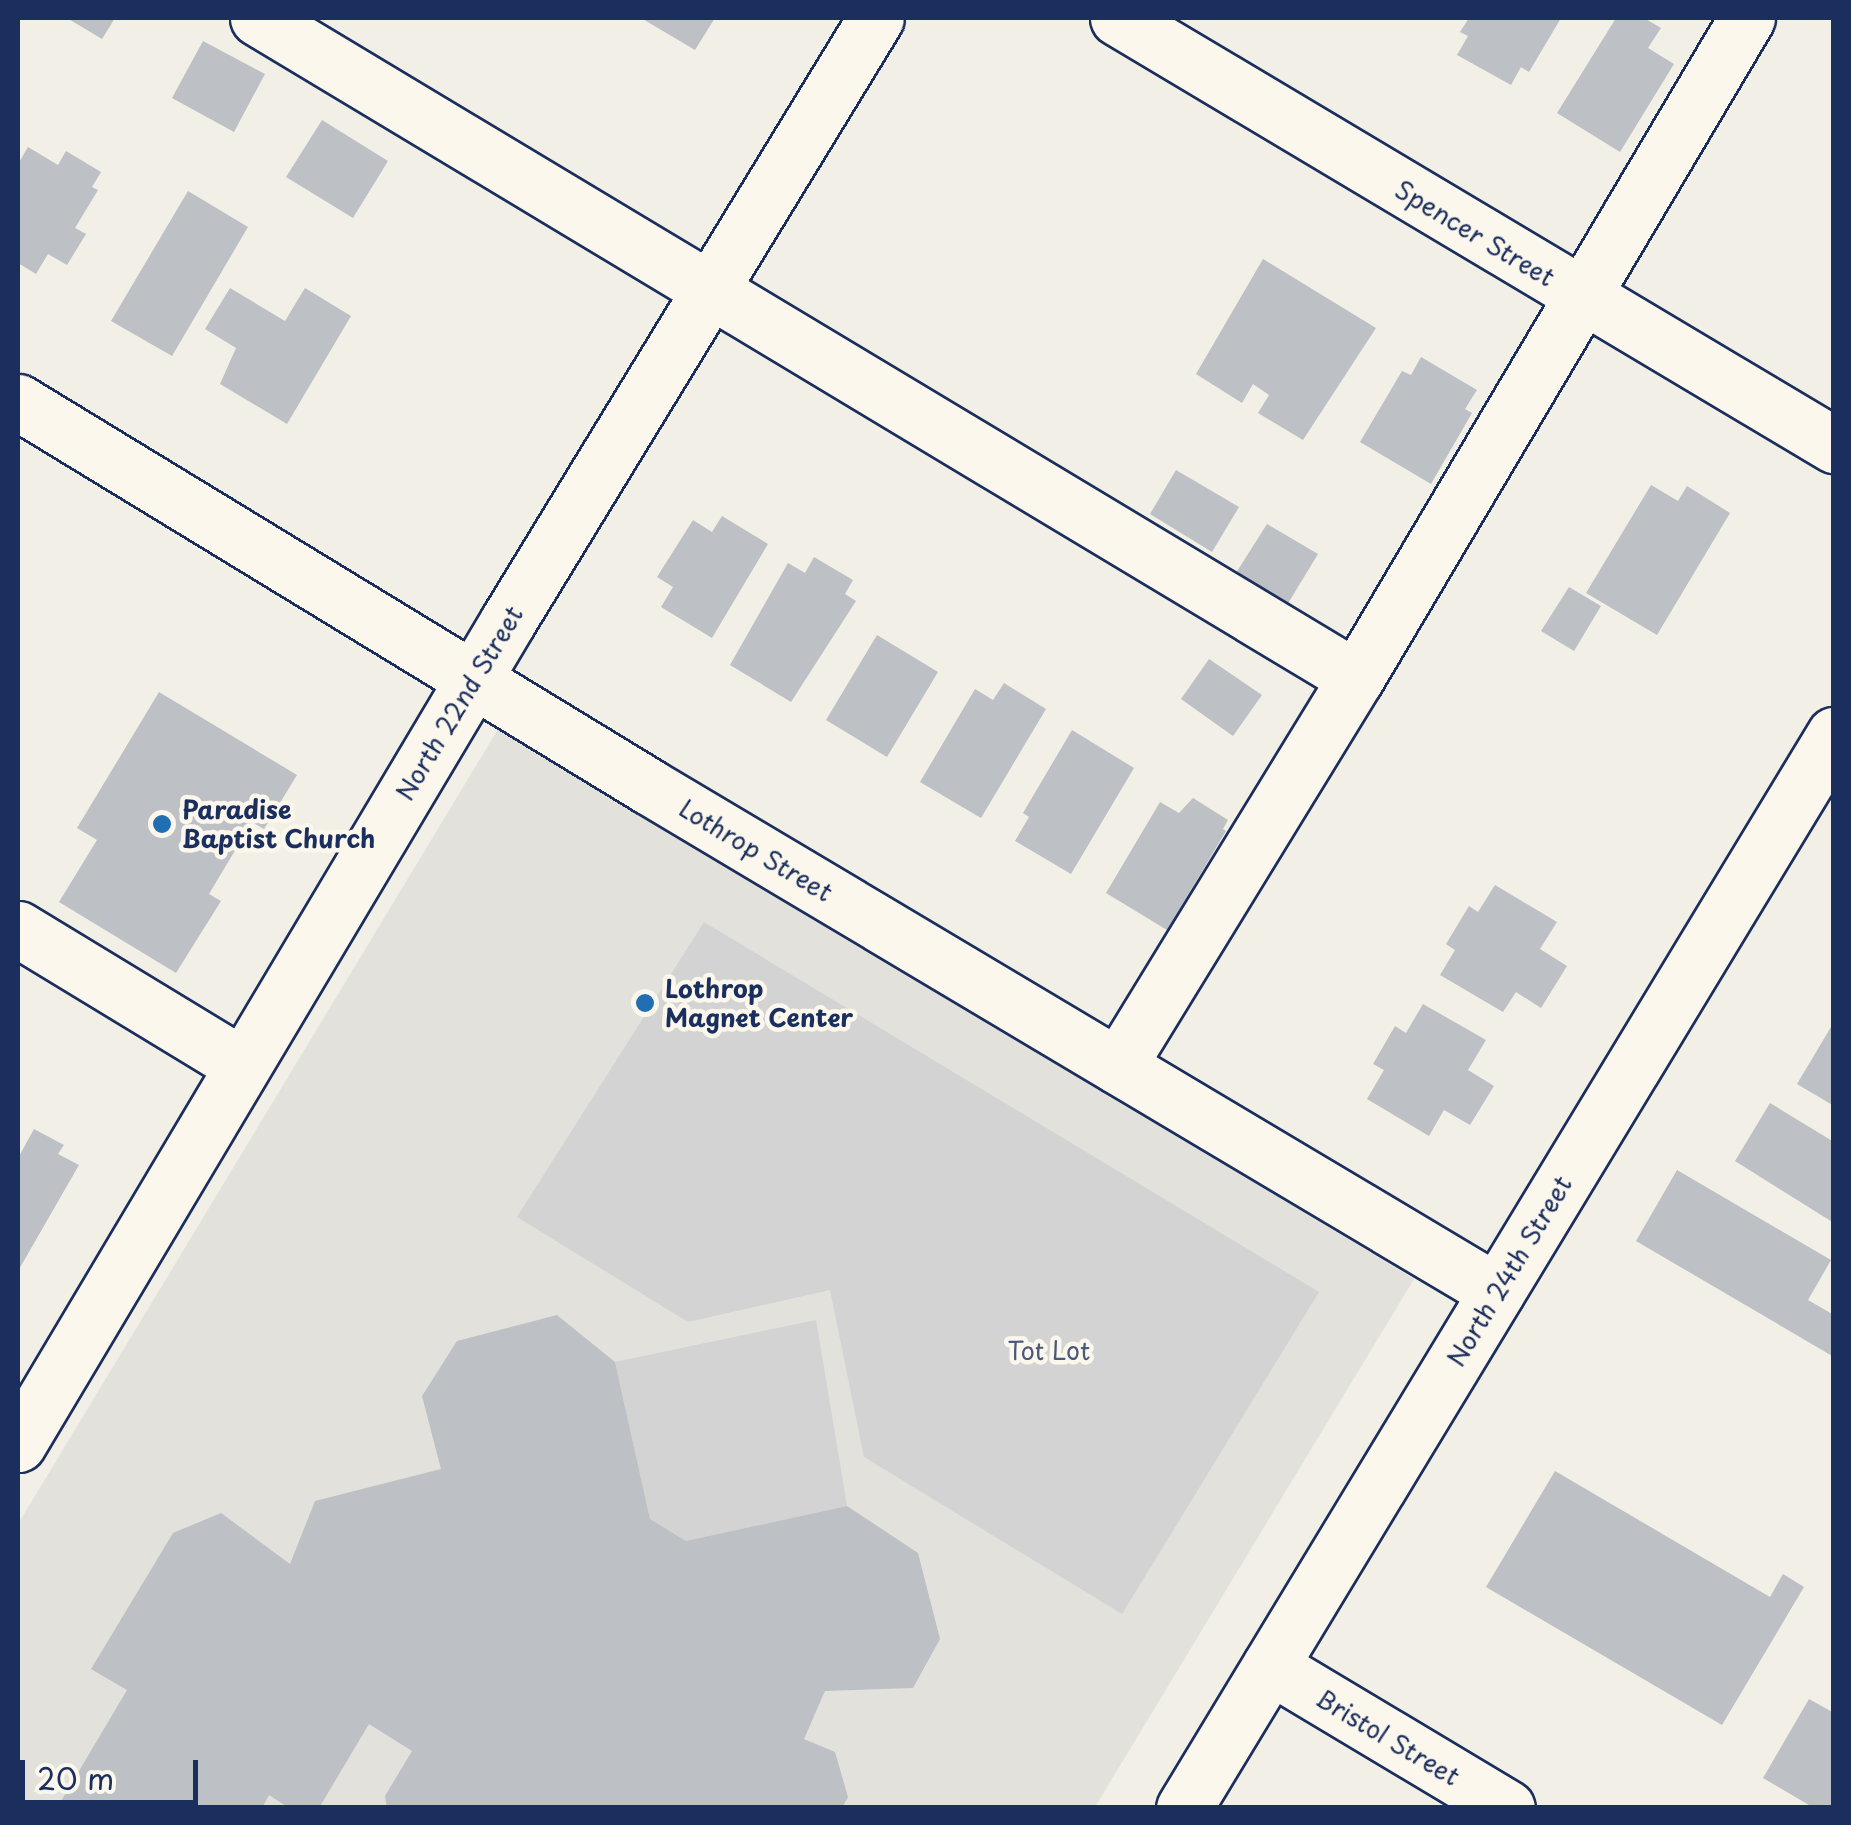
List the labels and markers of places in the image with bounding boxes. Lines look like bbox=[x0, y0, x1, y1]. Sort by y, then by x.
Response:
place label: Paradise Baptist Church bbox=[182, 795, 376, 854]
marker: Paradise Baptist Church bbox=[151, 813, 173, 835]
place label: Lothrop Magnet Center bbox=[665, 974, 856, 1033]
marker: Lothrop Magnet Center bbox=[634, 992, 656, 1014]

